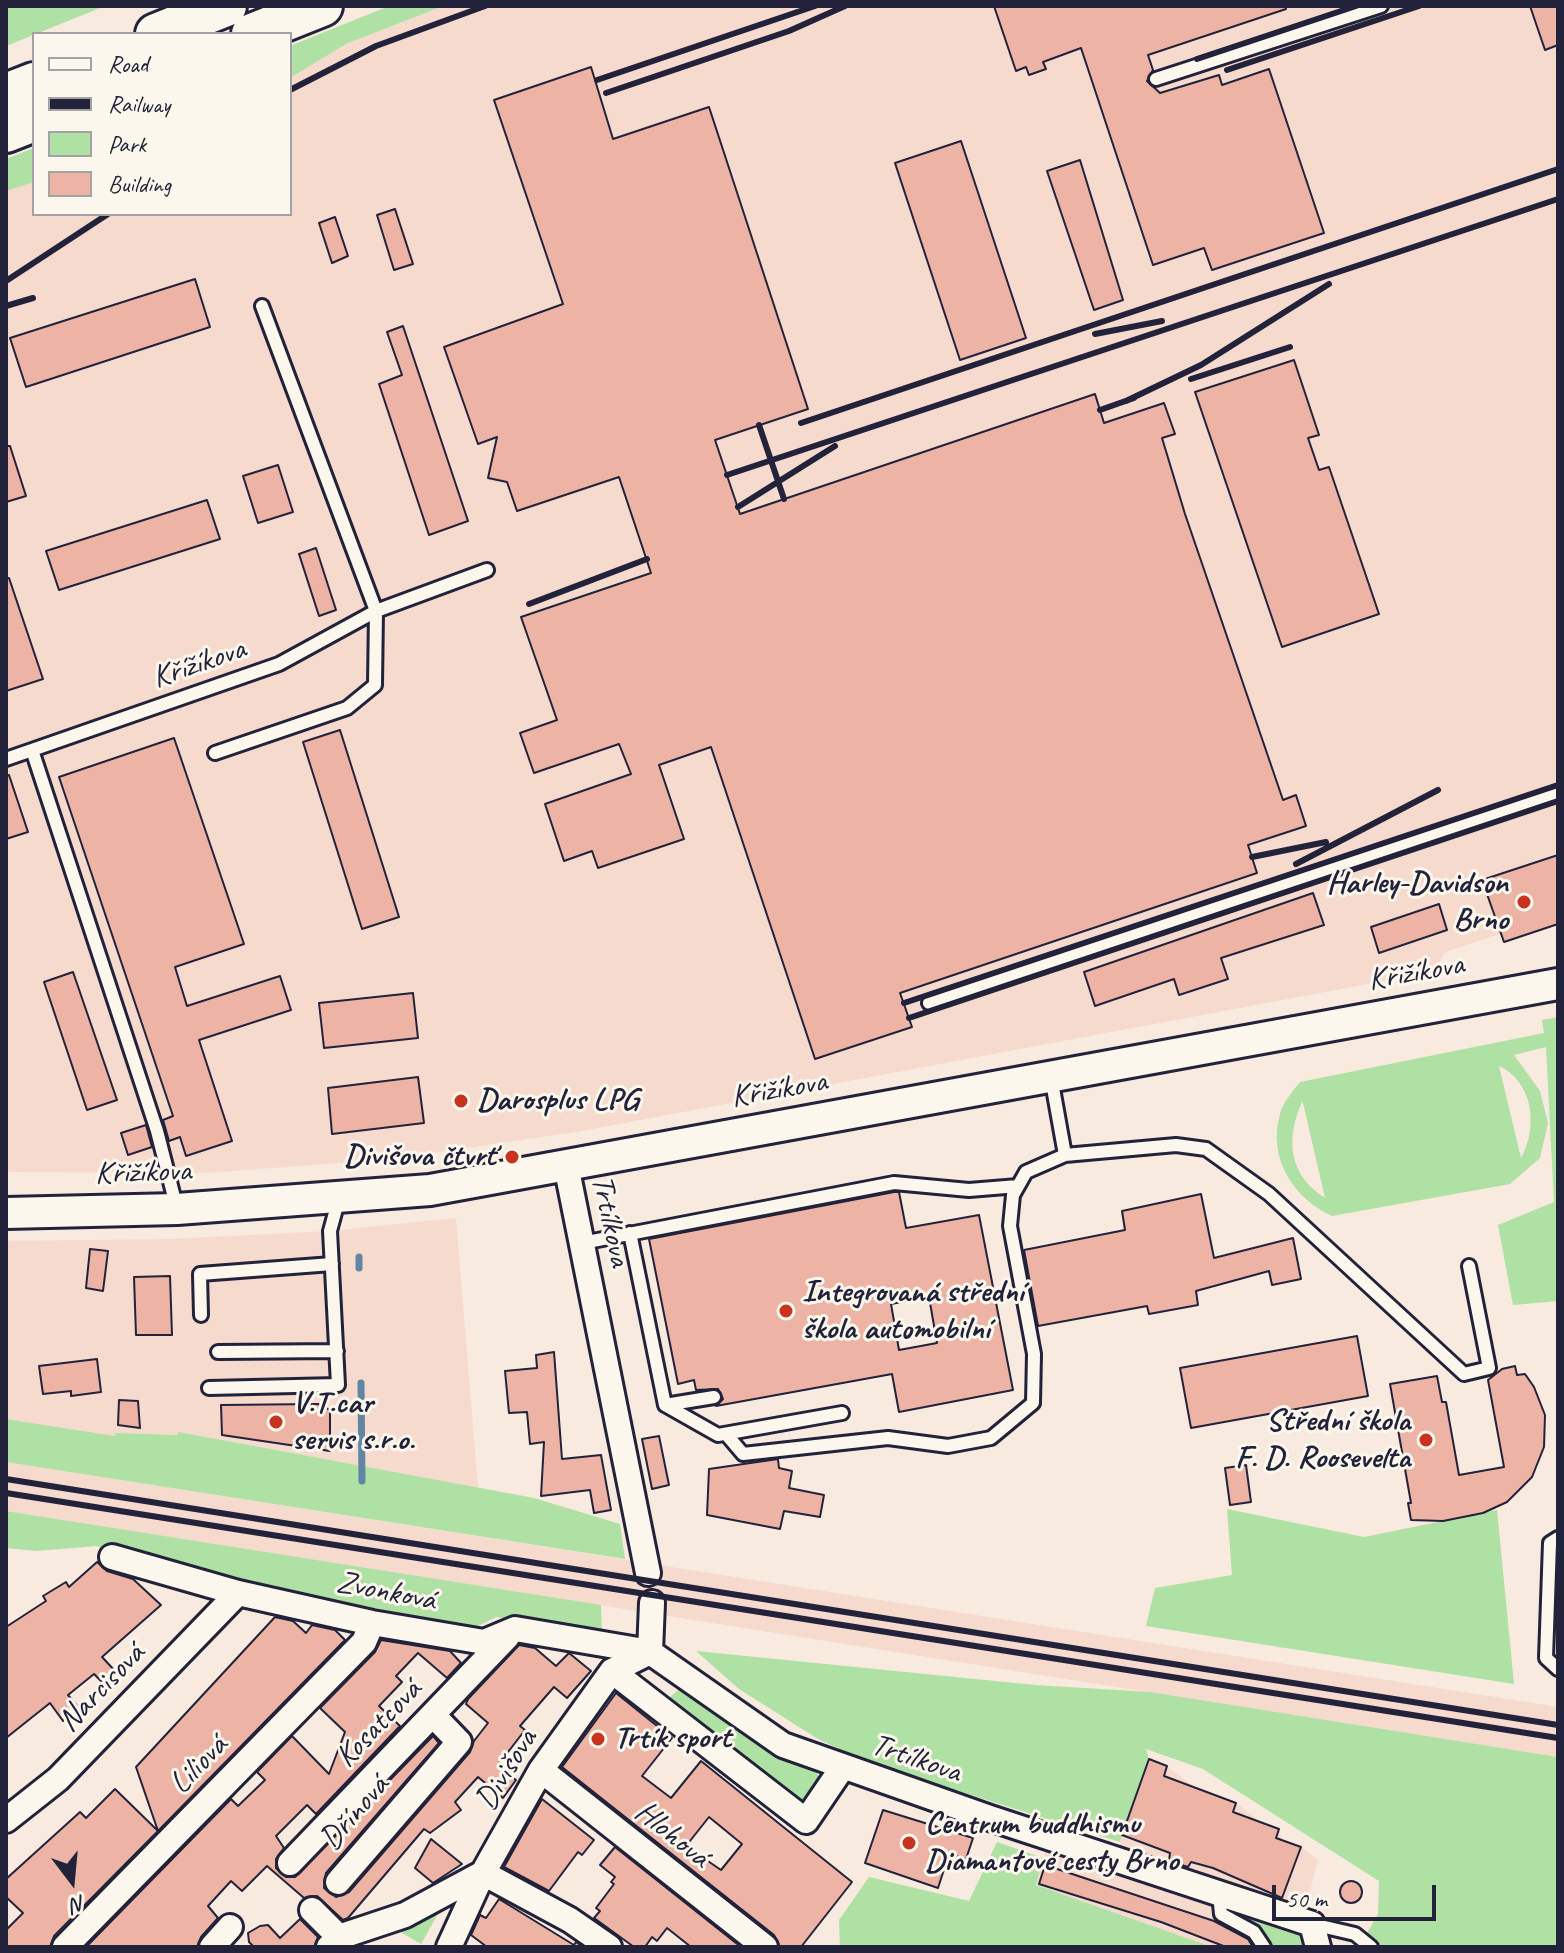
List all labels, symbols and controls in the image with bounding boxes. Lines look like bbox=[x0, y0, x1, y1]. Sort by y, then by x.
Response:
legend bbox=[32, 32, 292, 216]
text: Road bbox=[108, 49, 148, 79]
text: Railway bbox=[108, 89, 170, 119]
text: Park bbox=[108, 129, 146, 159]
text: Building bbox=[108, 169, 171, 199]
street label: Křížíkova bbox=[147, 630, 251, 698]
place label: Harley-Davidson Brno bbox=[1326, 865, 1508, 940]
marker: Harley-Davidson Brno bbox=[1515, 893, 1533, 911]
street label: Křižíkova bbox=[1365, 946, 1467, 1000]
street label: Křižíkova bbox=[728, 1063, 830, 1117]
place label: Darosplus LPG bbox=[477, 1082, 638, 1120]
marker: Darosplus LPG bbox=[452, 1092, 470, 1110]
place label: Divišova čtvrť bbox=[344, 1138, 496, 1176]
marker: Divišova čtvrť bbox=[503, 1148, 521, 1166]
street label: Křižíkova bbox=[94, 1152, 192, 1194]
street label: Trtílkova bbox=[582, 1172, 638, 1270]
place label: Integrovaná střední škola automobilní bbox=[802, 1274, 1023, 1349]
marker: Integrovaná střední škola automobilní bbox=[777, 1302, 795, 1320]
place label: V.T.car servis s.r.o. bbox=[292, 1385, 415, 1460]
place label: Střední škola F. D. Roosevelta bbox=[1235, 1403, 1410, 1478]
marker: V.T.car servis s.r.o. bbox=[267, 1413, 285, 1431]
marker: Střední škola F. D. Roosevelta bbox=[1417, 1431, 1435, 1449]
street label: Zvonková bbox=[333, 1564, 439, 1620]
street label: Narcisová bbox=[50, 1636, 154, 1740]
street label: Kosatcová bbox=[328, 1672, 430, 1776]
place label: Trtík sport bbox=[614, 1720, 731, 1758]
street label: Divišova bbox=[467, 1723, 547, 1817]
street label: Trtílkova bbox=[866, 1726, 966, 1792]
street label: Liliová bbox=[162, 1727, 236, 1803]
marker: Trtík sport bbox=[589, 1730, 607, 1748]
street label: Dřínová bbox=[312, 1768, 398, 1858]
street label: Hlohová bbox=[627, 1793, 717, 1877]
place label: Centrum buddhismu Diamantové cesty Brno bbox=[925, 1806, 1178, 1881]
marker: Centrum buddhismu Diamantové cesty Brno bbox=[900, 1834, 918, 1852]
north arrow bbox=[32, 1841, 112, 1921]
scale bar bbox=[1276, 1869, 1440, 1919]
text: 50 m bbox=[1286, 1884, 1327, 1914]
text: N bbox=[68, 1889, 89, 1919]

